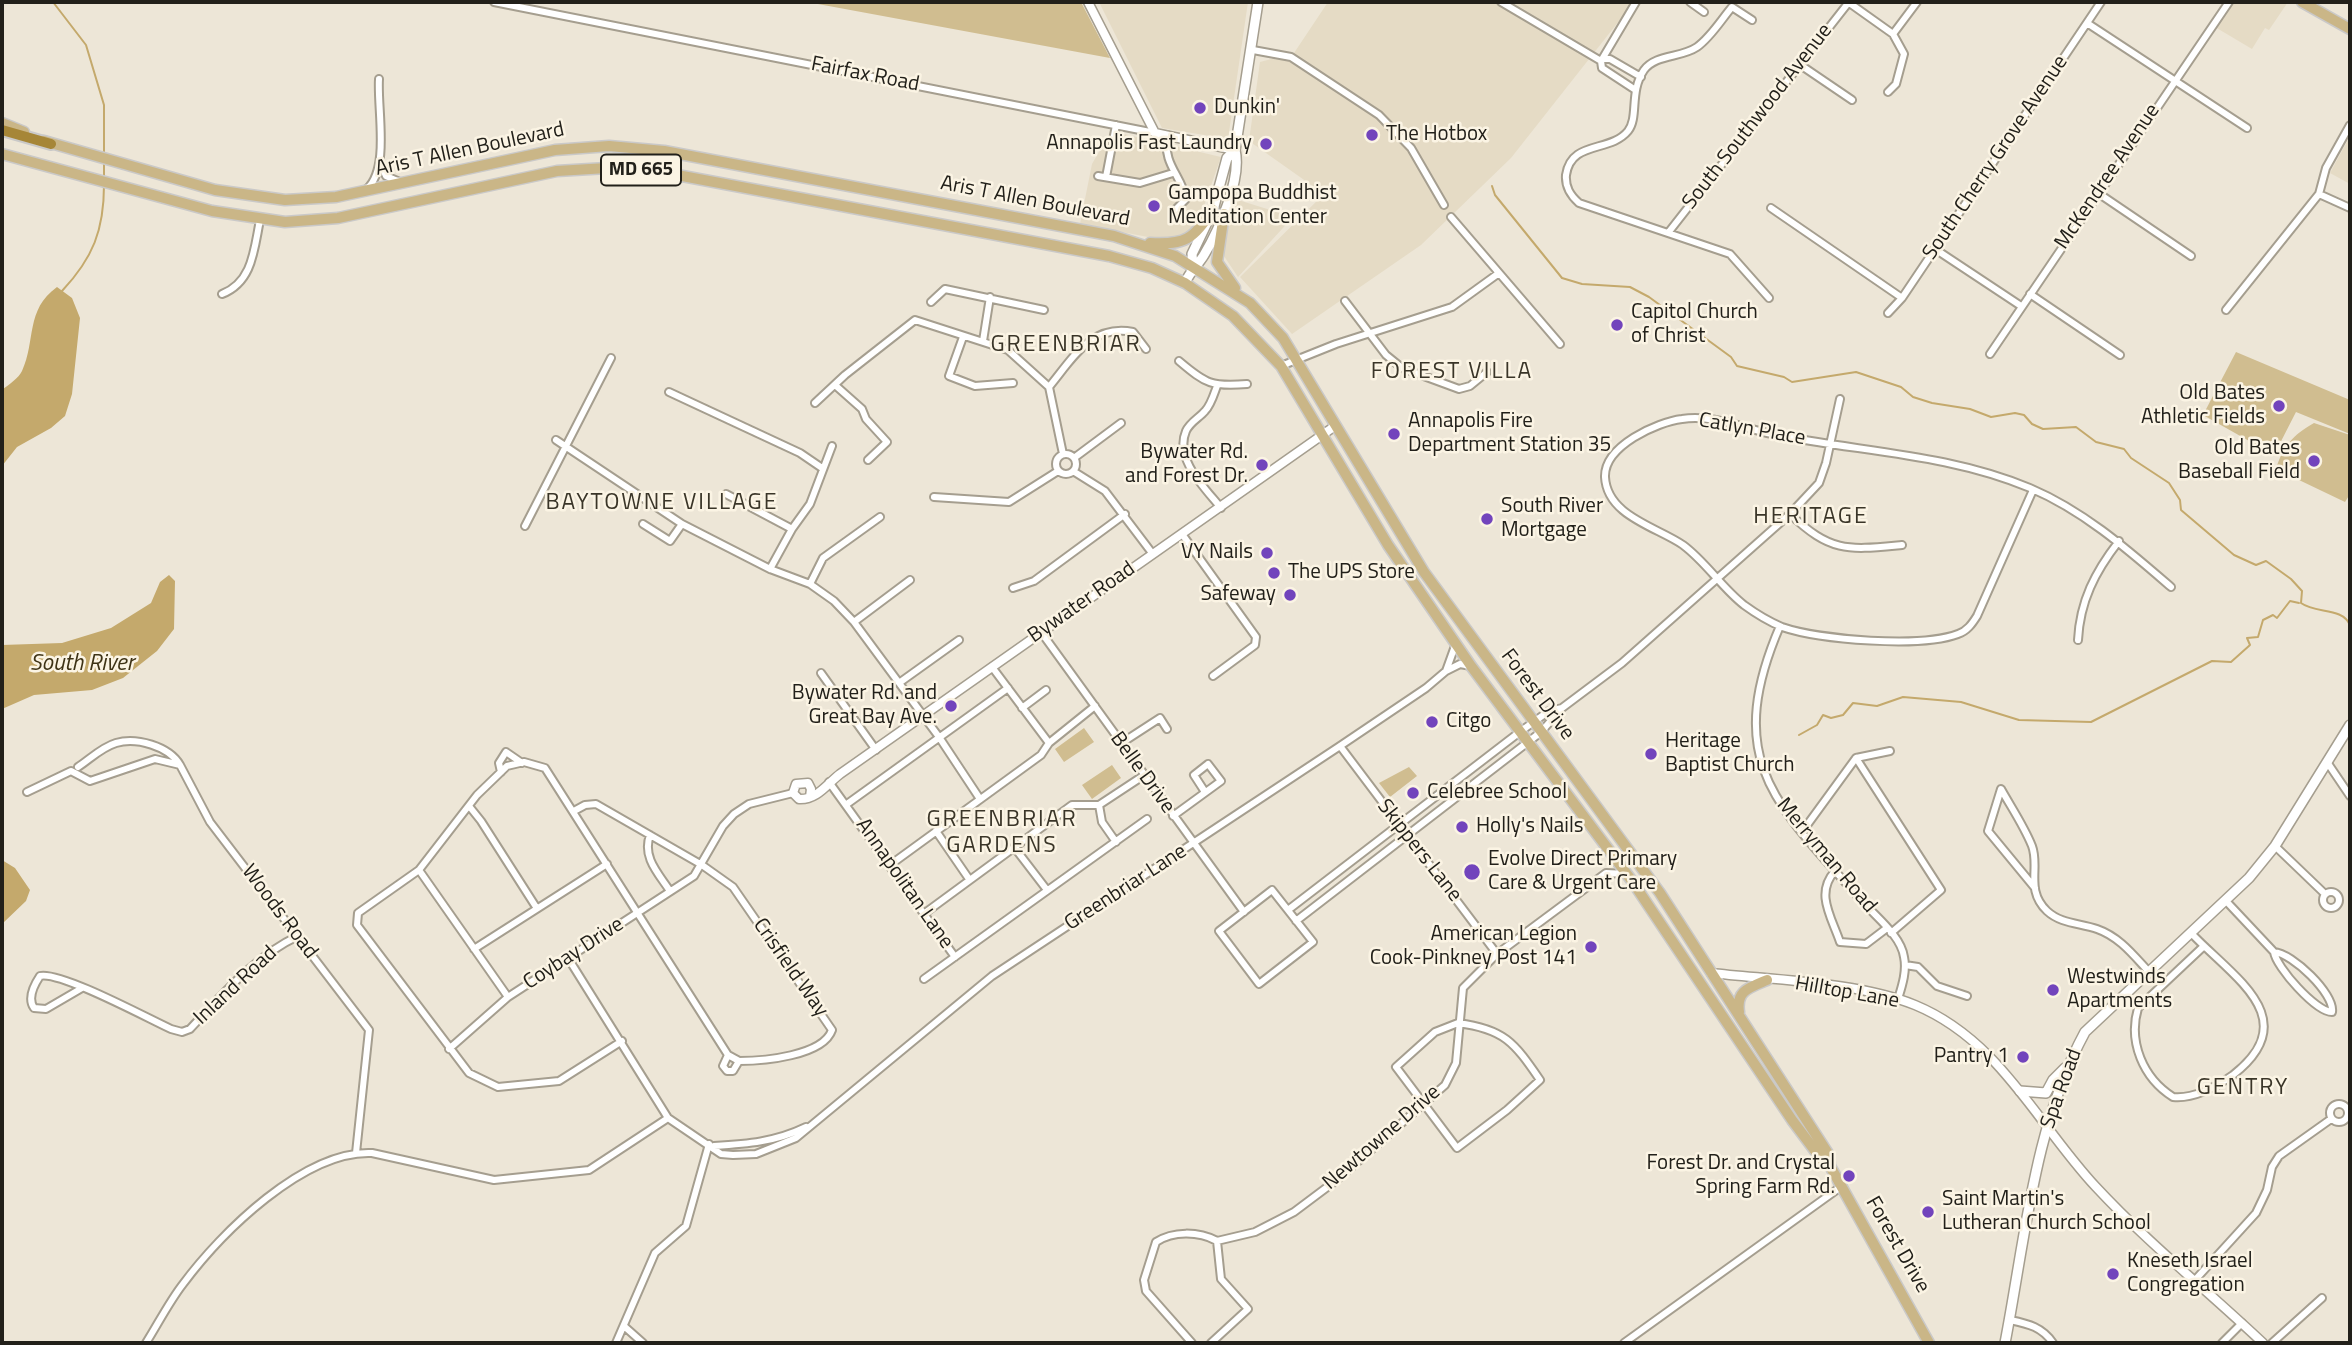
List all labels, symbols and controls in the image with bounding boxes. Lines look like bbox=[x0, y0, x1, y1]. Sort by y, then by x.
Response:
street label: South Southwood Avenue bbox=[1678, 19, 1838, 215]
street label: South Cherry Grove Avenue bbox=[1918, 51, 2074, 265]
street label: Fairfax Road bbox=[809, 52, 921, 98]
place label: Dunkin' bbox=[1214, 95, 1280, 121]
marker: Dunkin' bbox=[1192, 100, 1208, 116]
street label: McKendree Avenue bbox=[2050, 100, 2166, 254]
street label: Aris T Allen Boulevard bbox=[373, 118, 567, 182]
place label: The Hotbox bbox=[1386, 122, 1487, 148]
marker: The Hotbox bbox=[1364, 127, 1380, 143]
place label: Annapolis Fast Laundry bbox=[1046, 131, 1252, 157]
marker: Annapolis Fast Laundry bbox=[1258, 136, 1274, 152]
road number: MD 665 bbox=[601, 154, 681, 186]
street label: Aris T Allen Boulevard bbox=[938, 171, 1132, 233]
place label: Gampopa Buddhist Meditation Center bbox=[1168, 181, 1337, 231]
marker: Gampopa Buddhist Meditation Center bbox=[1146, 198, 1162, 214]
place label: Capitol Church of Christ bbox=[1631, 300, 1758, 350]
marker: Capitol Church of Christ bbox=[1609, 317, 1625, 333]
district label: GREENBRIAR bbox=[992, 331, 1140, 359]
district label: FOREST VILLA bbox=[1372, 358, 1532, 386]
place label: Old Bates Athletic Fields bbox=[2141, 381, 2265, 431]
marker: Old Bates Athletic Fields bbox=[2271, 398, 2287, 414]
street label: Catlyn Place bbox=[1697, 408, 1807, 452]
place label: Annapolis Fire Department Station 35 bbox=[1408, 409, 1611, 459]
marker: Annapolis Fire Department Station 35 bbox=[1386, 426, 1402, 442]
place label: Old Bates Baseball Field bbox=[2178, 436, 2300, 486]
place label: Bywater Rd. and Forest Dr. bbox=[1125, 440, 1248, 490]
marker: Old Bates Baseball Field bbox=[2306, 453, 2322, 469]
marker: Bywater Rd. and Forest Dr. bbox=[1254, 457, 1270, 473]
district label: BAYTOWNE VILLAGE bbox=[548, 489, 776, 517]
place label: South River Mortgage bbox=[1501, 494, 1603, 544]
district label: HERITAGE bbox=[1754, 503, 1868, 531]
marker: South River Mortgage bbox=[1479, 511, 1495, 527]
place label: VY Nails bbox=[1181, 540, 1253, 566]
marker: VY Nails bbox=[1259, 545, 1275, 561]
street label: Bywater Road bbox=[1024, 557, 1140, 649]
place label: The UPS Store bbox=[1288, 560, 1415, 586]
marker: The UPS Store bbox=[1266, 565, 1282, 581]
place label: Safeway bbox=[1200, 582, 1276, 608]
marker: Safeway bbox=[1282, 587, 1298, 603]
street label: Forest Drive bbox=[1495, 645, 1579, 745]
water label: South River bbox=[30, 650, 134, 678]
place label: Bywater Rd. and Great Bay Ave. bbox=[792, 681, 937, 731]
marker: Bywater Rd. and Great Bay Ave. bbox=[943, 698, 959, 714]
place label: Citgo bbox=[1446, 709, 1491, 735]
marker: Citgo bbox=[1424, 714, 1440, 730]
street label: Belle Drive bbox=[1104, 727, 1180, 819]
place label: Heritage Baptist Church bbox=[1665, 729, 1795, 779]
marker: Heritage Baptist Church bbox=[1643, 746, 1659, 762]
place label: Celebree School bbox=[1427, 780, 1567, 806]
marker: Celebree School bbox=[1405, 785, 1421, 801]
street label: Merryman Road bbox=[1771, 793, 1881, 919]
street label: Skippers Lane bbox=[1371, 795, 1467, 907]
district label: GREENBRIAR GARDENS bbox=[928, 806, 1076, 860]
street label: Annapolitan Lane bbox=[850, 814, 958, 954]
place label: Holly's Nails bbox=[1476, 814, 1584, 840]
marker: Holly's Nails bbox=[1454, 819, 1470, 835]
street label: Greenbriar Lane bbox=[1060, 839, 1192, 937]
place label: Evolve Direct Primary Care & Urgent Care bbox=[1488, 847, 1677, 897]
street label: Woods Road bbox=[235, 860, 323, 964]
marker: Evolve Direct Primary Care & Urgent Care bbox=[1462, 862, 1482, 882]
street label: Coybay Drive bbox=[519, 912, 629, 996]
street label: Crisfield Way bbox=[747, 914, 833, 1022]
place label: American Legion Cook-Pinkney Post 141 bbox=[1370, 922, 1577, 972]
marker: American Legion Cook-Pinkney Post 141 bbox=[1583, 939, 1599, 955]
street label: Inland Road bbox=[189, 941, 283, 1031]
place label: Westwinds Apartments bbox=[2067, 965, 2172, 1015]
street label: Hilltop Lane bbox=[1793, 971, 1901, 1015]
marker: Westwinds Apartments bbox=[2045, 982, 2061, 998]
place label: Pantry 1 bbox=[1934, 1044, 2009, 1070]
street label: Spa Road bbox=[2036, 1046, 2088, 1132]
marker: Pantry 1 bbox=[2015, 1049, 2031, 1065]
district label: GENTRY bbox=[2197, 1074, 2289, 1102]
street label: Newtowne Drive bbox=[1318, 1080, 1446, 1196]
place label: Forest Dr. and Crystal Spring Farm Rd. bbox=[1646, 1151, 1835, 1201]
marker: Forest Dr. and Crystal Spring Farm Rd. bbox=[1841, 1168, 1857, 1184]
place label: Saint Martin's Lutheran Church School bbox=[1942, 1187, 2151, 1237]
street label: Forest Drive bbox=[1859, 1192, 1935, 1298]
marker: Saint Martin's Lutheran Church School bbox=[1920, 1204, 1936, 1220]
place label: Kneseth Israel Congregation bbox=[2127, 1249, 2253, 1299]
marker: Kneseth Israel Congregation bbox=[2105, 1266, 2121, 1282]

